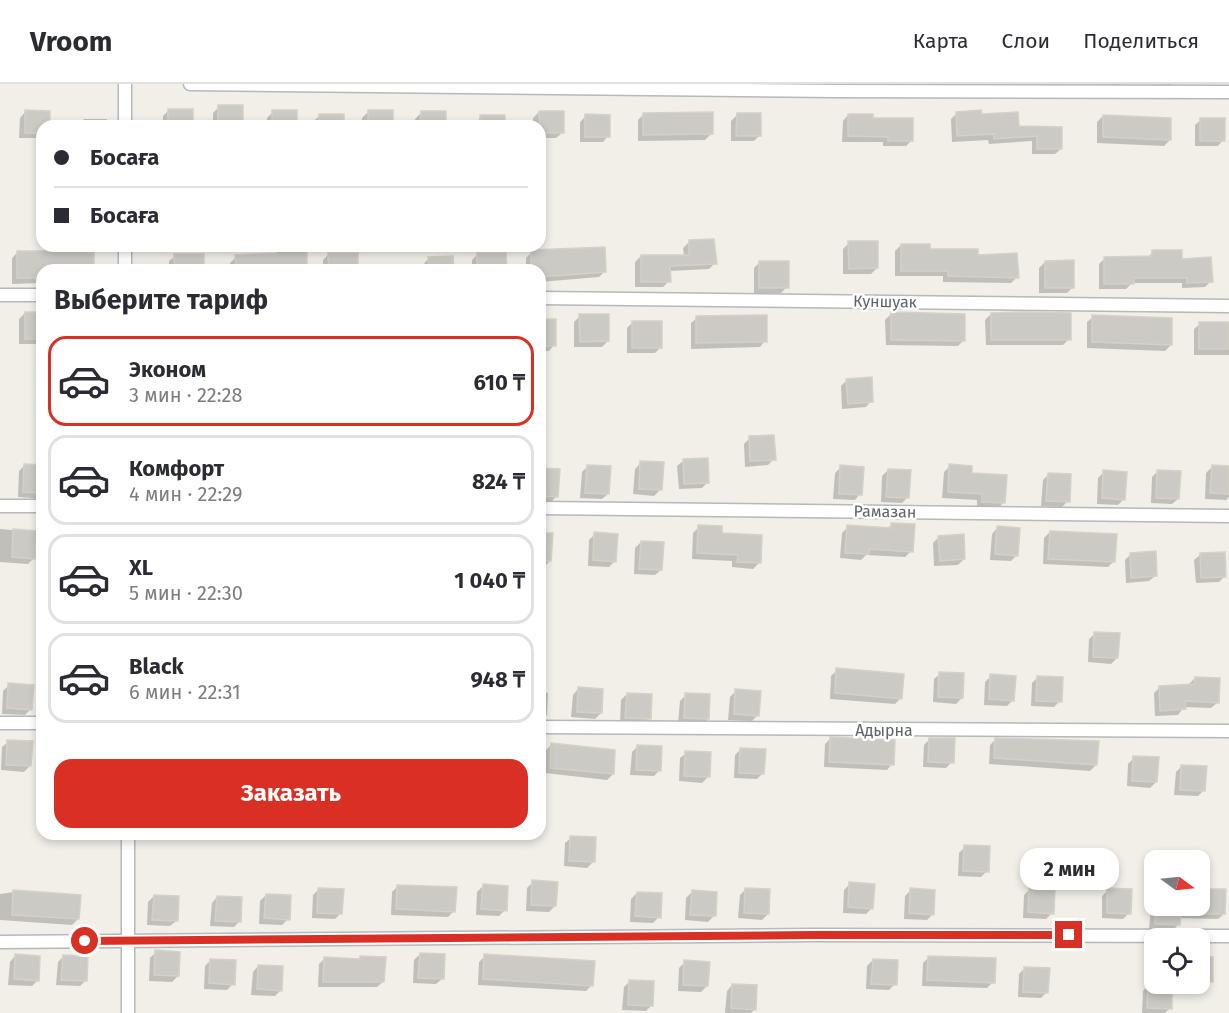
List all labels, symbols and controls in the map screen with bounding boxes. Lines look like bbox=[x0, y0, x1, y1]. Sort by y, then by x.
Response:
text: Vroom bbox=[30, 25, 112, 58]
text: Карта bbox=[913, 28, 969, 54]
text: Слои bbox=[1002, 28, 1050, 54]
text: Поделиться bbox=[1083, 28, 1199, 54]
text: Босаға bbox=[90, 144, 159, 171]
text: Босаға bbox=[90, 202, 159, 229]
text: Выберите тариф bbox=[54, 284, 268, 316]
street label: Куншуак bbox=[853, 291, 918, 312]
icon: car bbox=[57, 354, 111, 408]
text: Эконом bbox=[129, 356, 206, 383]
text: 610 ₸ bbox=[474, 369, 525, 396]
text: 3 мин · 22:28 bbox=[129, 383, 242, 407]
icon: car bbox=[57, 453, 111, 507]
text: Комфорт bbox=[129, 455, 224, 482]
text: 824 ₸ bbox=[472, 468, 525, 495]
text: 4 мин · 22:29 bbox=[129, 482, 242, 506]
street label: Рамазан bbox=[854, 501, 916, 522]
icon: car bbox=[57, 552, 111, 606]
text: XL bbox=[129, 554, 153, 581]
text: 1 040 ₸ bbox=[454, 567, 525, 594]
text: 5 мин · 22:30 bbox=[129, 581, 243, 605]
icon: car bbox=[57, 651, 111, 705]
text: Black bbox=[129, 653, 184, 680]
text: 948 ₸ bbox=[470, 666, 525, 693]
text: 6 мин · 22:31 bbox=[129, 680, 241, 704]
street label: Адырна bbox=[855, 721, 913, 740]
button: Заказать bbox=[54, 759, 528, 828]
callout: 2 мин bbox=[1020, 848, 1118, 890]
north arrow bbox=[1144, 850, 1210, 916]
map controls bbox=[1144, 850, 1210, 994]
text: 2 мин bbox=[1043, 857, 1096, 881]
route end bbox=[1055, 921, 1082, 948]
route start bbox=[71, 927, 98, 954]
button: locate bbox=[1144, 928, 1210, 994]

